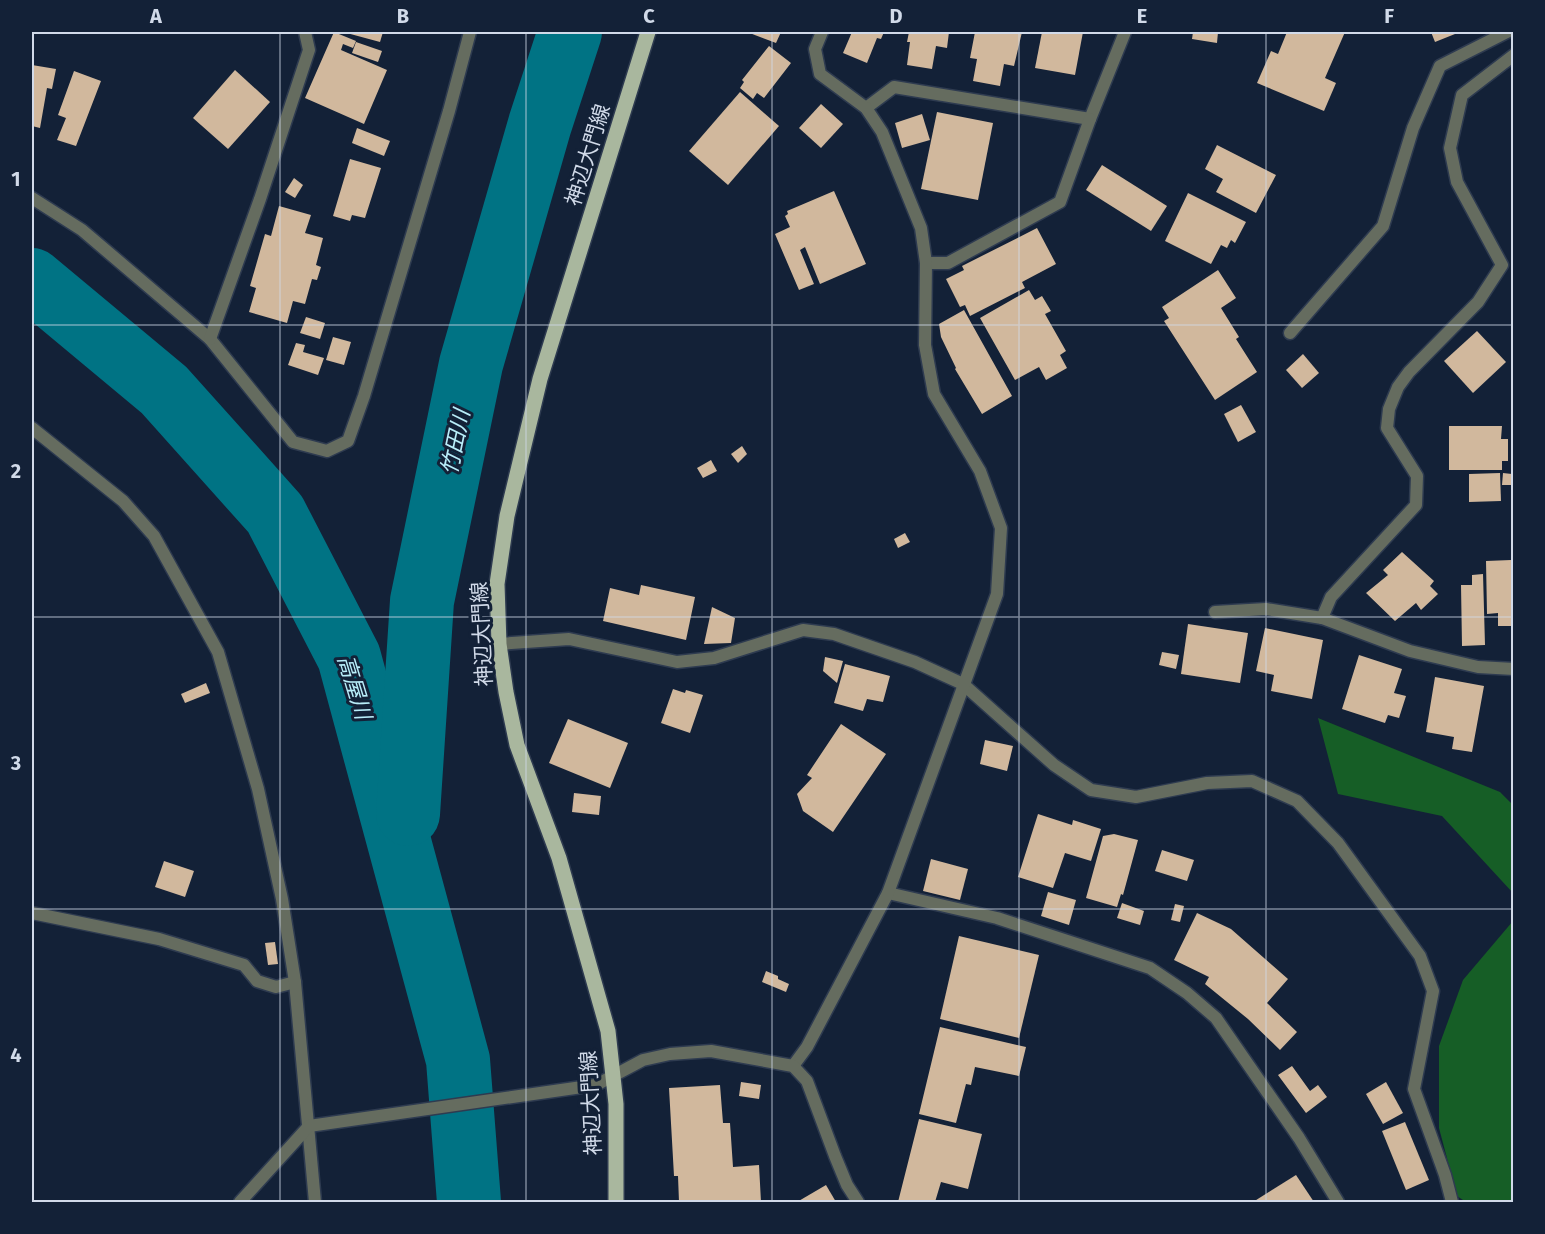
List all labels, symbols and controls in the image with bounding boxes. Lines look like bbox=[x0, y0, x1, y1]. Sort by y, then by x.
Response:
text: A bbox=[149, 4, 163, 28]
text: B bbox=[397, 4, 409, 28]
text: C bbox=[643, 4, 655, 28]
text: D bbox=[889, 4, 903, 28]
text: E bbox=[1137, 4, 1147, 28]
text: F bbox=[1384, 4, 1394, 28]
street label: 神辺大門線 bbox=[560, 101, 616, 209]
text: 1 bbox=[11, 167, 21, 191]
water label: 竹田川 bbox=[435, 405, 476, 477]
text: 2 bbox=[11, 459, 21, 483]
street label: 神辺大門線 bbox=[466, 581, 498, 687]
water label: 高屋川 bbox=[332, 652, 378, 725]
text: 3 bbox=[10, 751, 21, 775]
text: 4 bbox=[10, 1043, 22, 1067]
street label: 神辺大門線 bbox=[575, 1050, 607, 1156]

